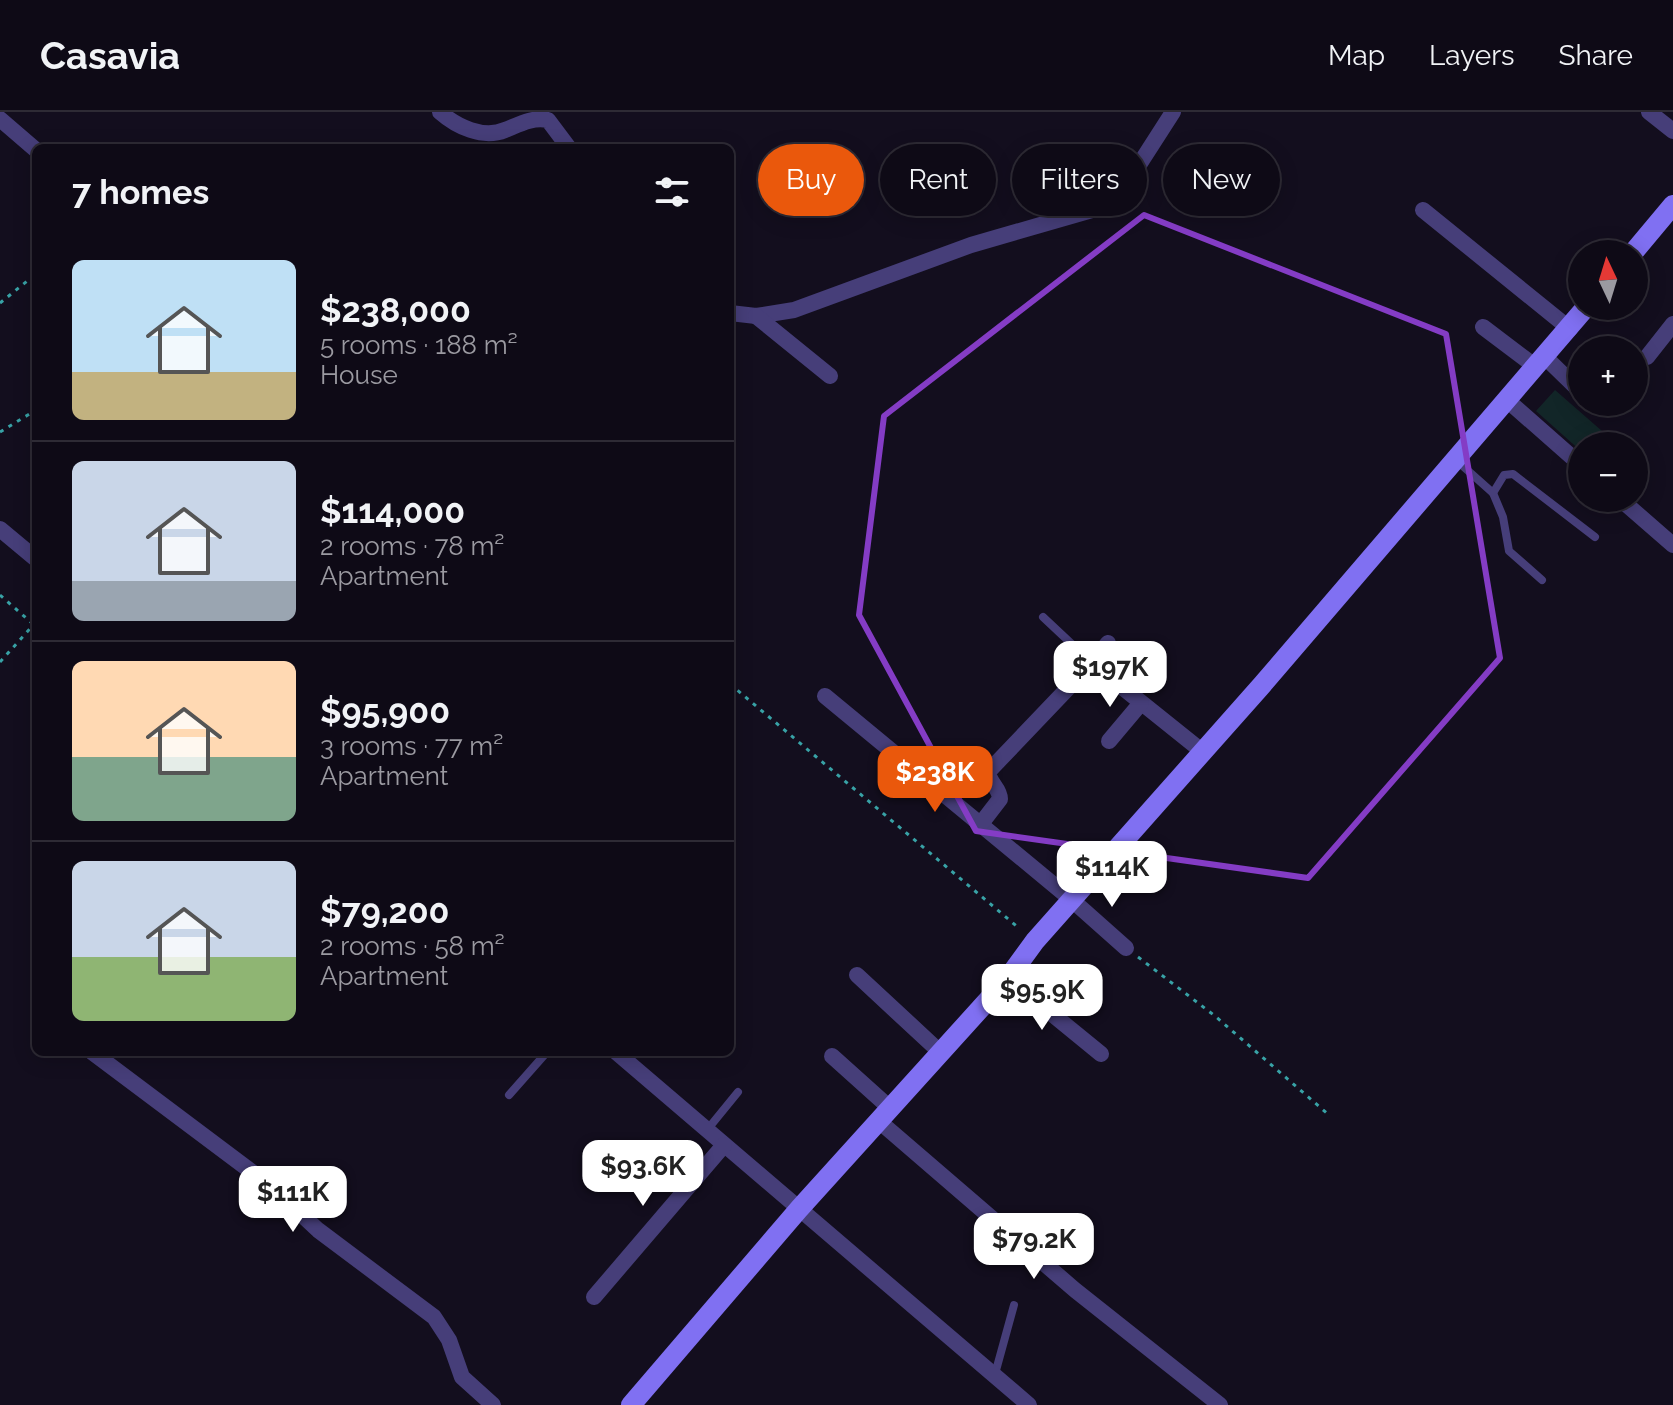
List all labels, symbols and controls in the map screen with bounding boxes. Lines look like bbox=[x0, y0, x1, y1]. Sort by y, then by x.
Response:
text: Casavia bbox=[40, 33, 180, 78]
text: Map bbox=[1328, 39, 1385, 72]
text: Layers bbox=[1429, 39, 1515, 72]
text: Share bbox=[1559, 39, 1633, 72]
chip: Buy bbox=[758, 144, 864, 216]
chip: Rent bbox=[880, 144, 996, 216]
chip: Filters bbox=[1012, 144, 1147, 216]
chip: New bbox=[1163, 144, 1280, 216]
icon: filters bbox=[650, 170, 694, 214]
text: 7 homes bbox=[72, 172, 209, 212]
north arrow bbox=[1568, 240, 1648, 320]
map controls bbox=[1568, 240, 1648, 512]
text: $238,000 bbox=[320, 290, 471, 330]
icon: home bbox=[136, 292, 232, 388]
text: 5 rooms · 188 m² bbox=[320, 330, 518, 360]
button: + bbox=[1568, 336, 1648, 416]
text: House bbox=[320, 360, 398, 390]
button: − bbox=[1568, 432, 1648, 512]
text: $114,000 bbox=[320, 491, 465, 531]
icon: home bbox=[136, 493, 232, 589]
text: 2 rooms · 78 m² bbox=[320, 531, 504, 561]
text: Apartment bbox=[320, 561, 449, 591]
pin: $197K bbox=[1054, 641, 1166, 709]
text: $197K bbox=[1072, 652, 1148, 682]
text: $95,900 bbox=[320, 691, 450, 731]
icon: home bbox=[136, 693, 232, 789]
text: 3 rooms · 77 m² bbox=[320, 731, 503, 761]
pin: $238K bbox=[879, 746, 991, 814]
text: $238K bbox=[896, 757, 974, 787]
text: Apartment bbox=[320, 761, 449, 791]
pin: $114K bbox=[1056, 841, 1168, 909]
text: $114K bbox=[1075, 852, 1149, 882]
text: $79,200 bbox=[320, 891, 449, 931]
icon: home bbox=[136, 893, 232, 989]
text: 2 rooms · 58 m² bbox=[320, 931, 505, 961]
text: Apartment bbox=[320, 961, 449, 991]
pin: $95.9K bbox=[977, 964, 1107, 1032]
text: $95.9K bbox=[1000, 975, 1084, 1005]
pin: $93.6K bbox=[578, 1140, 708, 1208]
text: $93.6K bbox=[600, 1151, 686, 1181]
pin: $111K bbox=[237, 1166, 349, 1234]
text: $111K bbox=[257, 1177, 329, 1207]
pin: $79.2K bbox=[969, 1213, 1099, 1281]
text: $79.2K bbox=[992, 1224, 1076, 1254]

